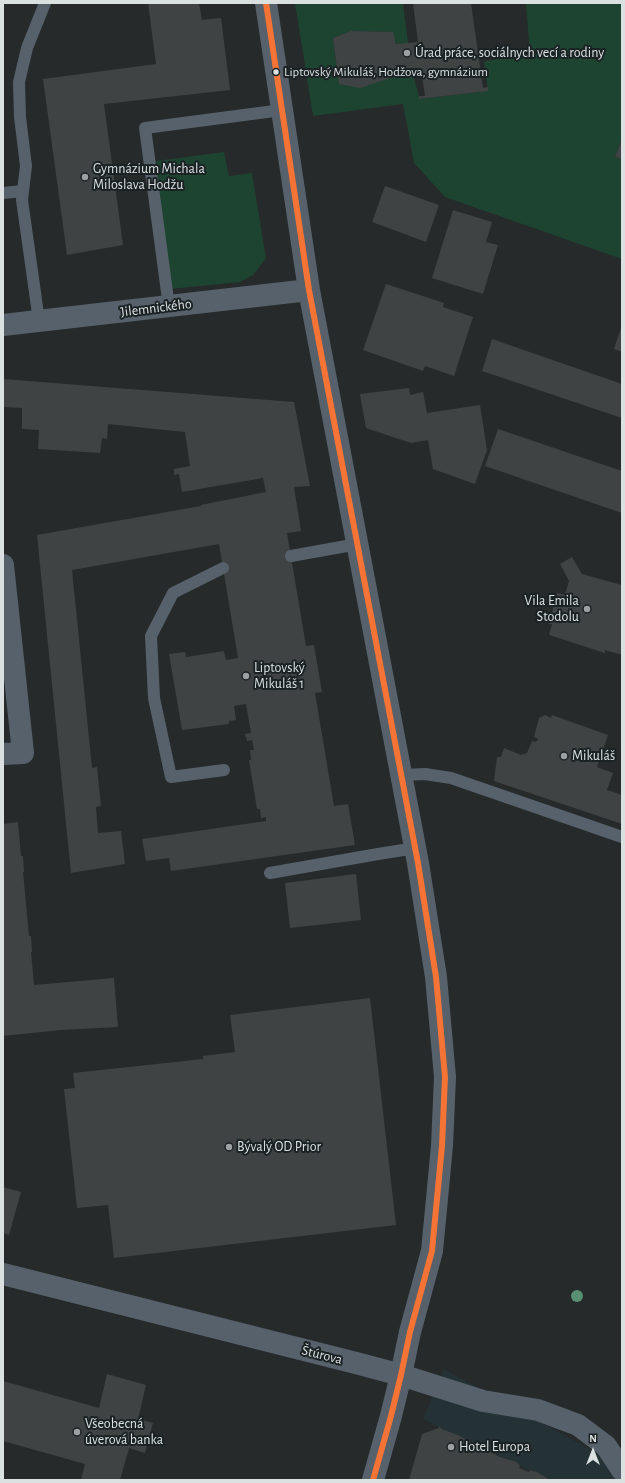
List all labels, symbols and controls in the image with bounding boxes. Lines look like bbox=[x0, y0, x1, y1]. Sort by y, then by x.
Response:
place label: Úrad práce, sociálnych vecí a rodiny bbox=[415, 45, 604, 61]
marker: Úrad práce, sociálnych vecí a rodiny bbox=[402, 48, 412, 58]
place label: Liptovský Mikuláš, Hodžova, gymnázium bbox=[284, 64, 488, 80]
marker: Liptovský Mikuláš, Hodžova, gymnázium bbox=[271, 67, 281, 77]
place label: Gymnázium Michala Miloslava Hodžu bbox=[93, 161, 205, 194]
marker: Gymnázium Michala Miloslava Hodžu bbox=[80, 172, 90, 182]
street label: Jilemnického bbox=[120, 295, 192, 321]
place label: Vila Emila Stodolu bbox=[524, 593, 579, 626]
marker: Vila Emila Stodolu bbox=[582, 604, 592, 614]
place label: Liptovský Mikuláš 1 bbox=[254, 660, 305, 692]
marker: Liptovský Mikuláš 1 bbox=[241, 671, 251, 681]
place label: Mikuláš bbox=[572, 748, 615, 764]
marker: Mikuláš bbox=[559, 751, 569, 761]
place label: Bývalý OD Prior bbox=[237, 1139, 321, 1155]
marker: Bývalý OD Prior bbox=[224, 1142, 234, 1152]
street label: Štúrova bbox=[300, 1342, 344, 1368]
place label: Všeobecná úverová banka bbox=[85, 1416, 163, 1448]
marker: Všeobecná úverová banka bbox=[72, 1427, 82, 1437]
north arrow bbox=[573, 1431, 613, 1471]
text: N bbox=[589, 1433, 597, 1444]
place label: Hotel Europa bbox=[459, 1439, 530, 1455]
marker: Hotel Europa bbox=[446, 1442, 456, 1452]

